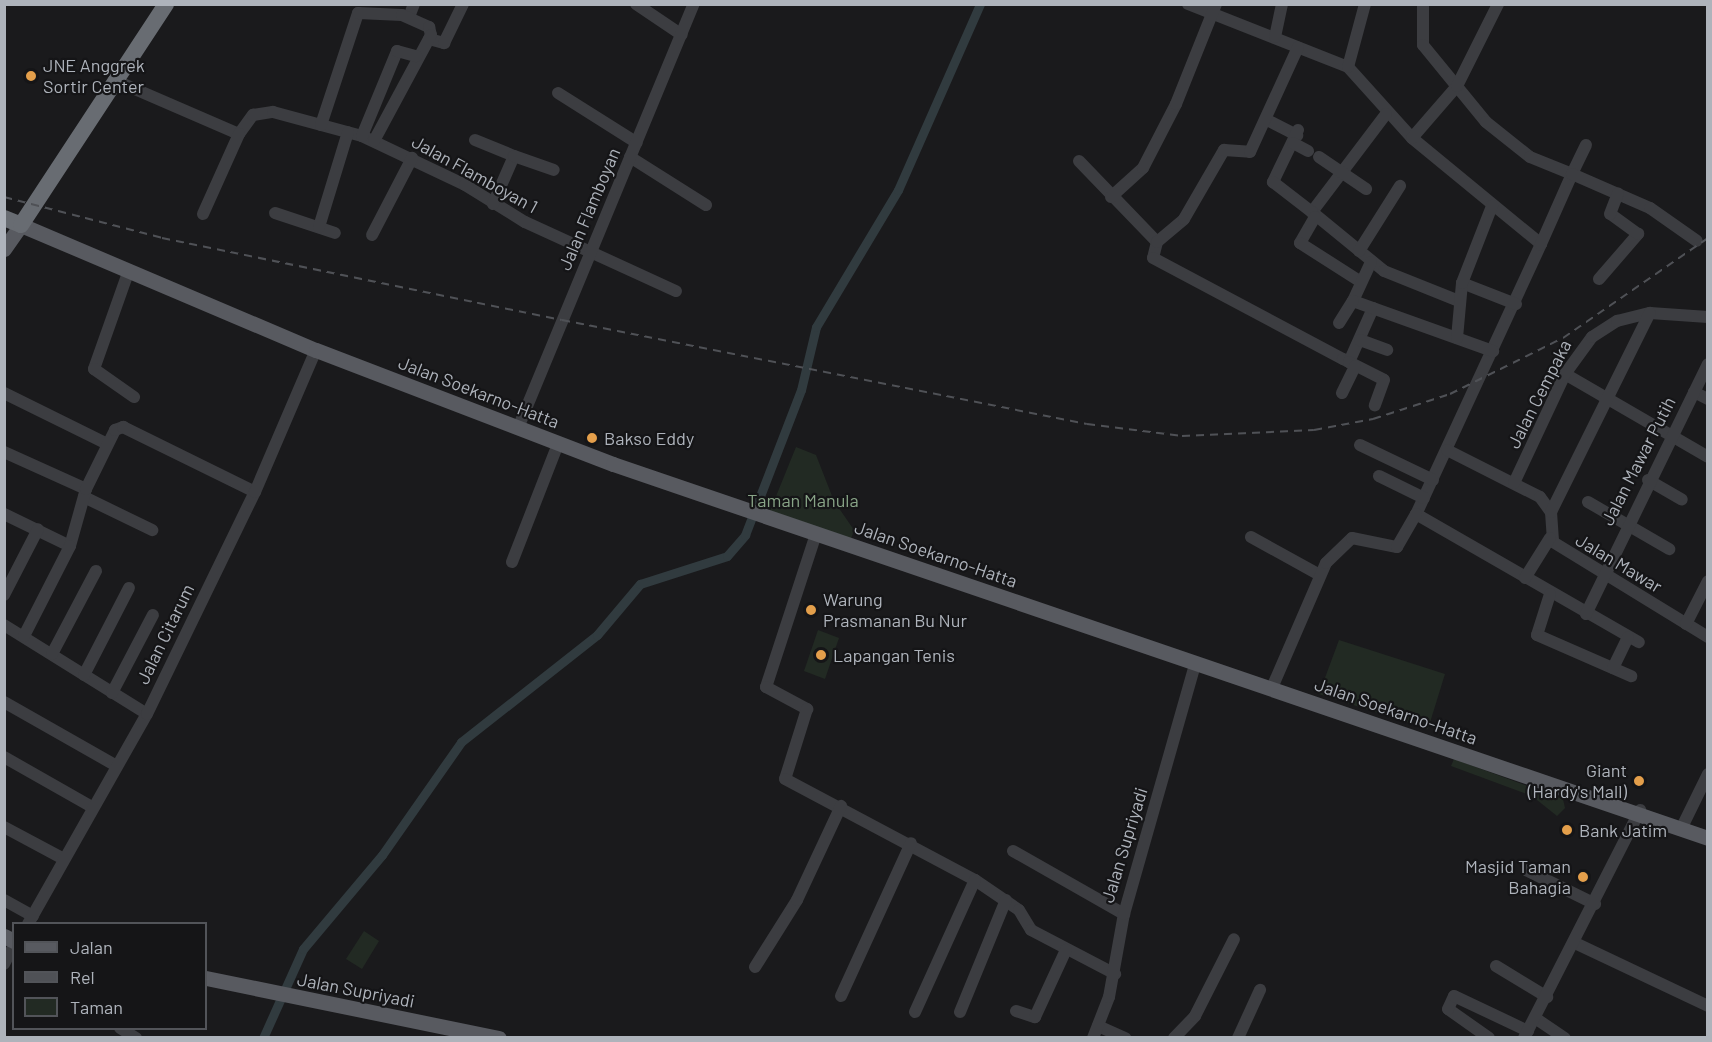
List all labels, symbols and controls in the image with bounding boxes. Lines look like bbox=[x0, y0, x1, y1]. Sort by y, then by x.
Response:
place label: JNE Anggrek Sortir Center bbox=[43, 55, 145, 98]
marker: JNE Anggrek Sortir Center bbox=[24, 69, 38, 83]
street label: Jalan Flamboyan 1 bbox=[408, 130, 542, 218]
street label: Jalan Flamboyan bbox=[554, 145, 624, 273]
street label: Jalan Cempaka bbox=[1502, 336, 1576, 452]
street label: Jalan Soekarno-Hatta bbox=[396, 351, 562, 433]
street label: Jalan Mawar Putih bbox=[1596, 393, 1680, 529]
place label: Bakso Eddy bbox=[604, 427, 694, 449]
marker: Bakso Eddy bbox=[585, 431, 599, 445]
park label: Taman Manula bbox=[747, 489, 859, 511]
street label: Jalan Soekarno-Hatta bbox=[852, 516, 1020, 592]
street label: Jalan Mawar bbox=[1572, 529, 1666, 597]
street label: Jalan Citarum bbox=[131, 580, 199, 688]
place label: Warung Prasmanan Bu Nur bbox=[823, 589, 967, 632]
marker: Warung Prasmanan Bu Nur bbox=[804, 603, 818, 617]
place label: Lapangan Tenis bbox=[833, 644, 955, 666]
marker: Lapangan Tenis bbox=[814, 648, 828, 662]
street label: Jalan Soekarno-Hatta bbox=[1312, 673, 1480, 749]
place label: Giant (Hardy's Mall) bbox=[1528, 760, 1627, 802]
marker: Giant (Hardy's Mall) bbox=[1632, 774, 1646, 788]
street label: Jalan Supriyadi bbox=[1096, 785, 1152, 905]
place label: Bank Jatim bbox=[1579, 819, 1667, 841]
marker: Bank Jatim bbox=[1560, 823, 1574, 837]
place label: Masjid Taman Bahagia bbox=[1465, 856, 1571, 898]
marker: Masjid Taman Bahagia bbox=[1576, 870, 1590, 884]
legend bbox=[12, 922, 207, 1030]
text: Jalan bbox=[70, 936, 113, 958]
text: Rel bbox=[70, 966, 95, 988]
street label: Jalan Supriyadi bbox=[295, 968, 417, 1012]
text: Taman bbox=[70, 996, 123, 1018]

